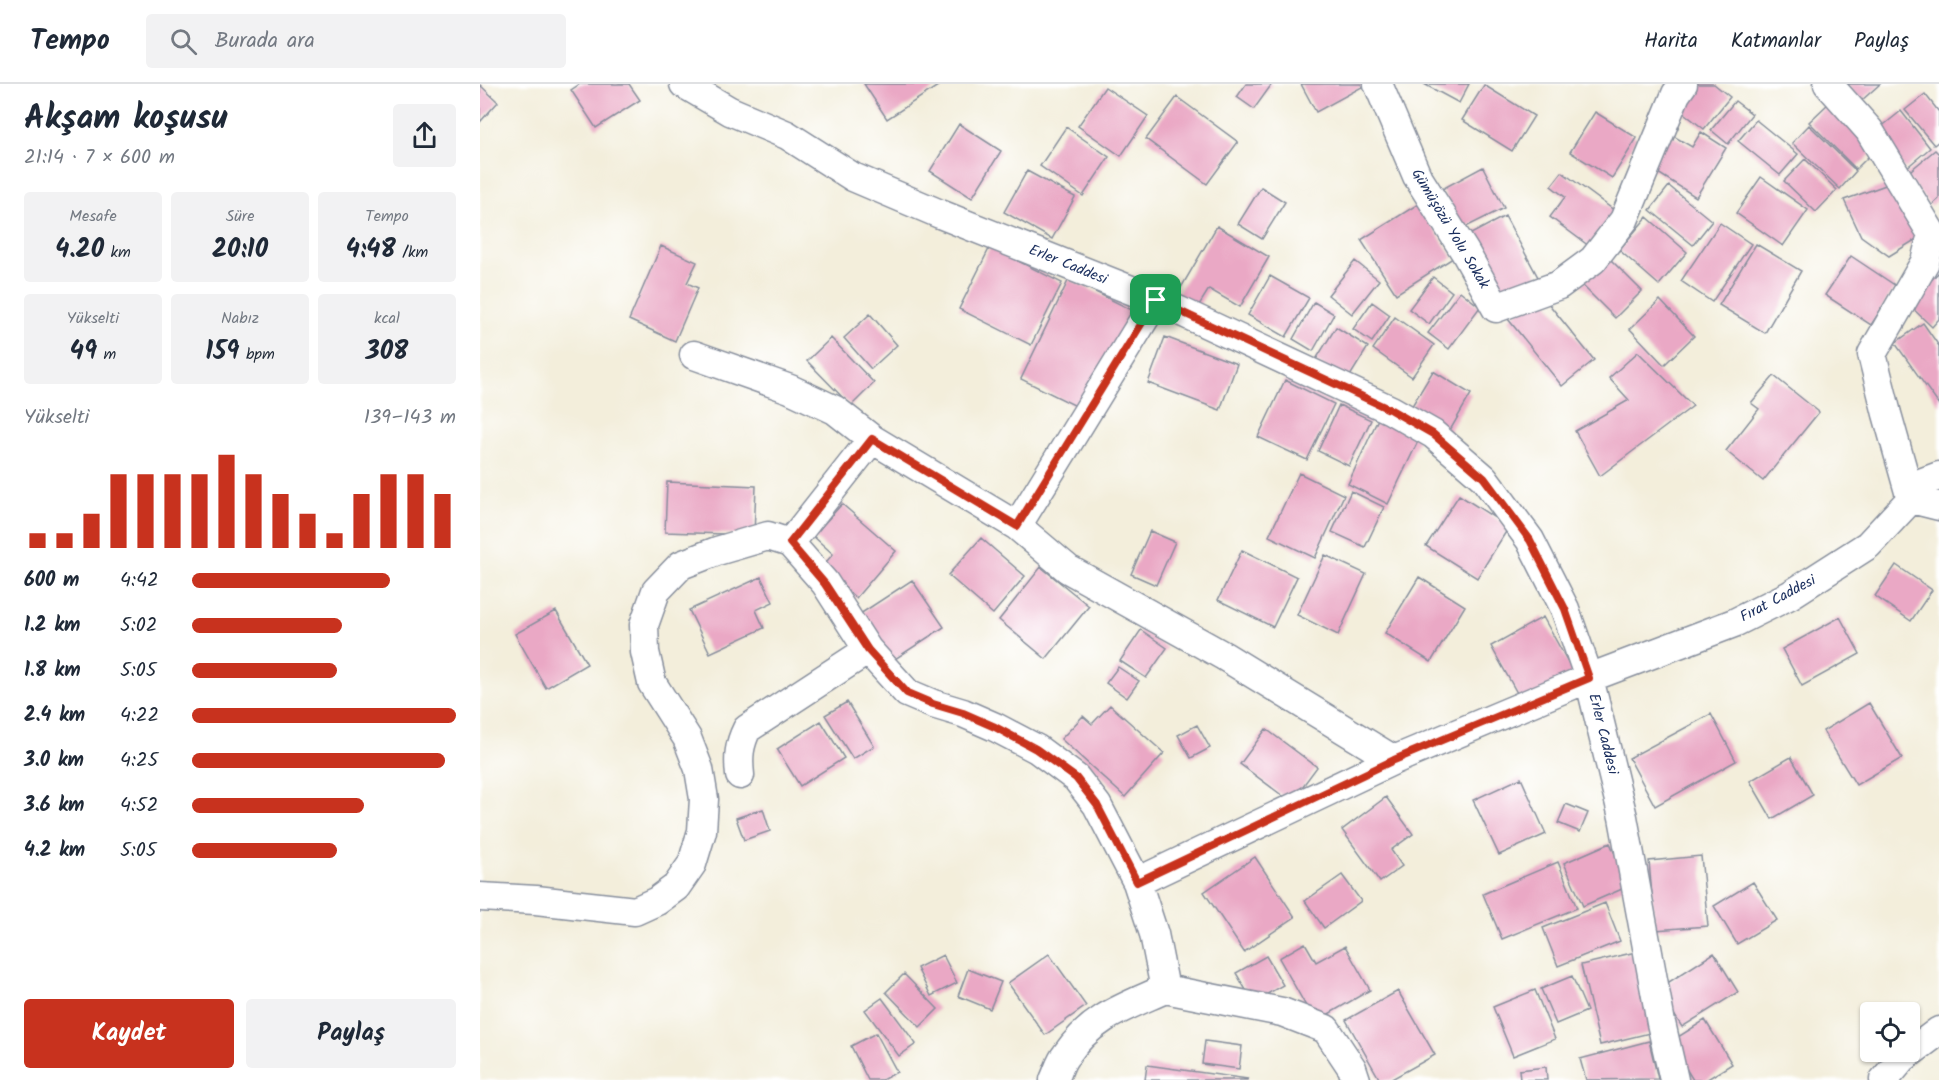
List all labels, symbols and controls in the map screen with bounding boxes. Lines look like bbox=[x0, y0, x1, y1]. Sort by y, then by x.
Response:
search box bbox=[146, 14, 566, 68]
text: Tempo bbox=[30, 19, 110, 64]
text: Burada ara bbox=[215, 24, 315, 59]
icon: search bbox=[167, 25, 200, 58]
text: Harita bbox=[1644, 25, 1698, 58]
text: Katmanlar bbox=[1731, 25, 1821, 58]
text: Paylaş bbox=[1854, 25, 1909, 58]
text: Akşam koşusu bbox=[24, 93, 227, 146]
button: share bbox=[393, 104, 456, 167]
text: 21:14 · 7 × 600 m bbox=[24, 142, 175, 174]
street label: Gümüşözü Yolu Sokak bbox=[1405, 164, 1496, 295]
text: Mesafe bbox=[69, 204, 117, 229]
text: Süre bbox=[226, 204, 254, 229]
text: Tempo bbox=[365, 204, 409, 229]
text: 4.20 bbox=[55, 229, 104, 271]
text: 20:10 bbox=[212, 229, 268, 271]
text: 4:48 bbox=[346, 229, 396, 271]
street label: Erler Caddesi bbox=[1025, 238, 1112, 292]
text: km bbox=[104, 240, 131, 265]
text: /km bbox=[396, 240, 428, 265]
pin bbox=[1130, 274, 1181, 325]
icon: arrive bbox=[1139, 283, 1172, 316]
text: Yükselti bbox=[67, 306, 119, 331]
text: Nabız bbox=[221, 306, 259, 331]
text: kcal bbox=[374, 306, 400, 331]
text: 49 bbox=[70, 331, 97, 373]
text: 159 bbox=[205, 331, 239, 373]
text: 308 bbox=[366, 331, 408, 373]
text: m bbox=[97, 342, 116, 367]
text: bpm bbox=[239, 342, 275, 367]
text: Yükselti bbox=[24, 402, 89, 434]
text: 139–143 m bbox=[364, 402, 456, 434]
text: 600 m bbox=[24, 565, 79, 597]
text: 4:42 bbox=[120, 565, 159, 597]
street label: Fırat Caddesi bbox=[1736, 568, 1822, 629]
text: 1.2 km bbox=[24, 610, 80, 642]
text: 5:02 bbox=[120, 610, 157, 642]
text: 1.8 km bbox=[24, 655, 81, 687]
text: 5:05 bbox=[120, 655, 156, 687]
street label: Erler Caddesi bbox=[1581, 691, 1625, 778]
text: 2.4 km bbox=[24, 700, 85, 732]
text: 4:22 bbox=[120, 700, 159, 732]
text: 3.0 km bbox=[24, 745, 84, 777]
text: 4:25 bbox=[120, 745, 158, 777]
text: 3.6 km bbox=[24, 790, 84, 822]
text: 4:52 bbox=[120, 790, 158, 822]
text: 4.2 km bbox=[24, 835, 85, 867]
text: 5:05 bbox=[120, 835, 156, 867]
button: Kaydet bbox=[24, 999, 234, 1068]
button: Paylaş bbox=[246, 999, 456, 1068]
map controls bbox=[1860, 1002, 1920, 1062]
button: locate bbox=[1860, 1002, 1920, 1062]

